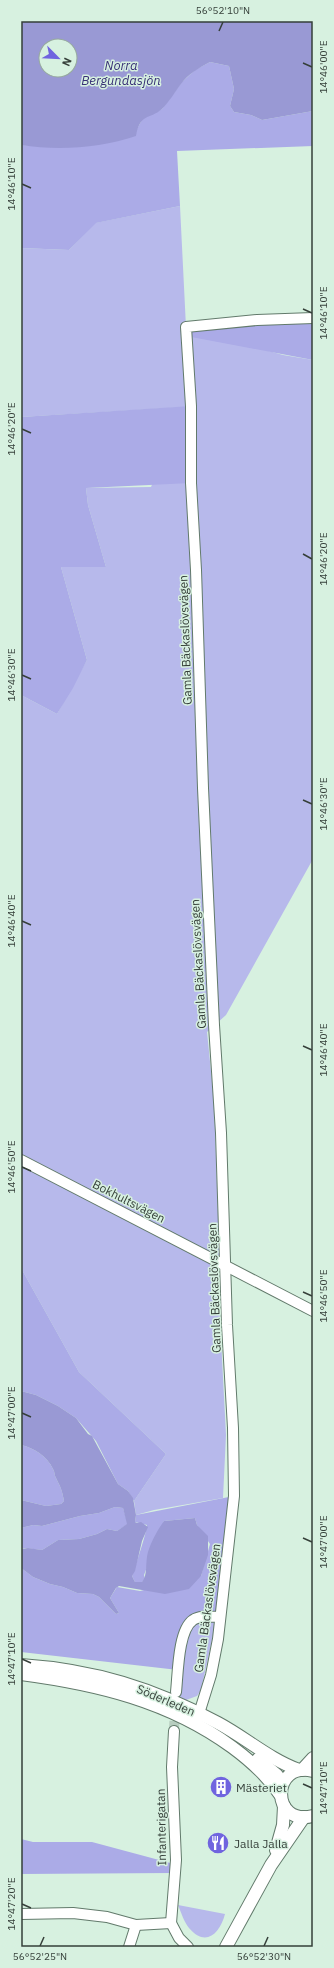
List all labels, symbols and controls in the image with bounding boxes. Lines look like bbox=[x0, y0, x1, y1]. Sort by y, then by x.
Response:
text: 56°52'10"N bbox=[196, 4, 250, 17]
north arrow bbox=[38, 38, 78, 78]
text: 14°46'00"E bbox=[317, 40, 330, 94]
text: N bbox=[59, 56, 75, 69]
water label: Norra Bergundasjön bbox=[81, 57, 161, 89]
text: 14°46'10"E bbox=[5, 157, 18, 211]
text: 14°46'10"E bbox=[317, 286, 330, 340]
text: 14°46'20"E bbox=[5, 402, 18, 456]
text: 14°46'20"E bbox=[317, 532, 330, 586]
street label: Gamla Bäckaslövsvägen bbox=[175, 575, 195, 705]
text: 14°46'30"E bbox=[5, 648, 18, 702]
text: 14°46'30"E bbox=[317, 777, 330, 831]
text: 14°46'40"E bbox=[5, 894, 18, 948]
street label: Gamla Bäckaslövsvägen bbox=[187, 899, 209, 1029]
text: 14°46'40"E bbox=[317, 1023, 330, 1077]
text: 14°46'50"E bbox=[5, 1140, 18, 1194]
street label: Bokhultsvägen bbox=[90, 1176, 168, 1226]
street label: Gamla Bäckaslövsvägen bbox=[204, 1223, 224, 1353]
text: 14°46'50"E bbox=[317, 1269, 330, 1323]
text: 14°47'00"E bbox=[5, 1386, 18, 1440]
text: 14°47'00"E bbox=[317, 1515, 330, 1569]
street label: Gamla Bäckaslövsvägen bbox=[191, 1543, 223, 1673]
text: 14°47'10"E bbox=[5, 1632, 18, 1686]
street label: Söderleden bbox=[135, 1681, 197, 1719]
text: 14°47'10"E bbox=[317, 1761, 330, 1815]
building icon: Mästeriet bbox=[208, 1774, 234, 1800]
place label: Mästeriet bbox=[236, 1780, 287, 1795]
street label: Infanterigatan bbox=[153, 1788, 169, 1866]
restaurant icon: Jalla Jalla bbox=[205, 1830, 231, 1856]
place label: Jalla Jalla bbox=[234, 1836, 288, 1851]
text: 14°47'20"E bbox=[5, 1877, 18, 1931]
text: 56°52'25"N bbox=[13, 1950, 67, 1963]
text: 56°52'30"N bbox=[237, 1950, 291, 1963]

